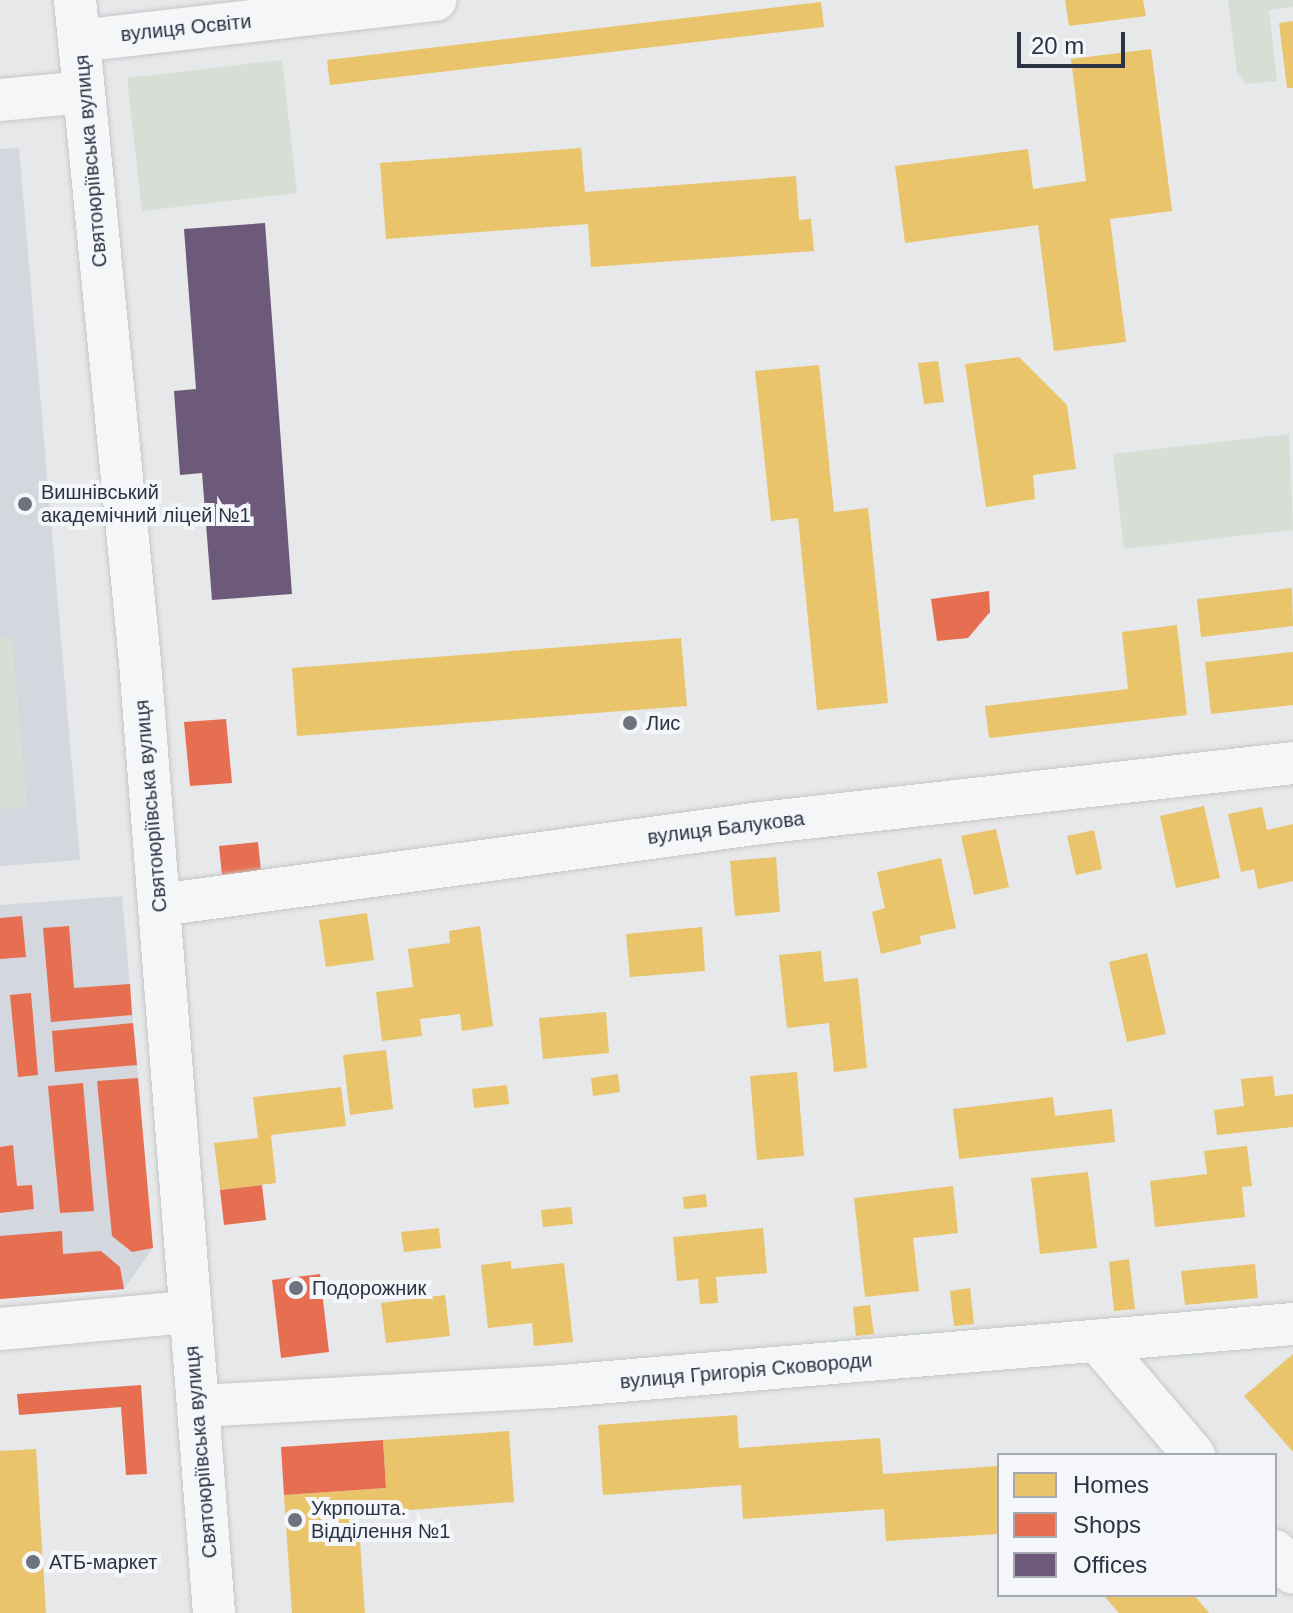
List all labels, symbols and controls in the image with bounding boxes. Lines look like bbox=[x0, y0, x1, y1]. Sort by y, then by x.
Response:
street label: вулиця Освіти bbox=[119, 9, 253, 47]
scale bar bbox=[1021, 16, 1129, 66]
text: 20 m bbox=[1031, 32, 1084, 59]
street label: Святоюріївська вулиця bbox=[70, 54, 112, 268]
place label: Вишнівський академічний ліцей №1 bbox=[41, 480, 251, 527]
marker: Вишнівський академічний ліцей №1 bbox=[16, 495, 34, 513]
street label: Святоюріївська вулиця bbox=[130, 699, 172, 913]
place label: Лис bbox=[646, 711, 680, 735]
marker: Лис bbox=[621, 714, 639, 732]
street label: вулиця Балукова bbox=[646, 806, 806, 850]
place label: Подорожник bbox=[312, 1276, 426, 1300]
marker: Подорожник bbox=[287, 1279, 305, 1297]
street label: Святоюріївська вулиця bbox=[180, 1345, 222, 1559]
street label: вулиця Григорія Сковороди bbox=[619, 1348, 873, 1394]
legend bbox=[997, 1453, 1277, 1597]
text: Homes bbox=[1073, 1471, 1149, 1498]
place label: Укрпошта. Відділення №1 bbox=[311, 1496, 450, 1543]
marker: Укрпошта. Відділення №1 bbox=[286, 1511, 304, 1529]
text: Shops bbox=[1073, 1511, 1141, 1538]
place label: АТБ-маркет bbox=[49, 1550, 157, 1574]
text: Offices bbox=[1073, 1551, 1147, 1578]
marker: АТБ-маркет bbox=[24, 1553, 42, 1571]

